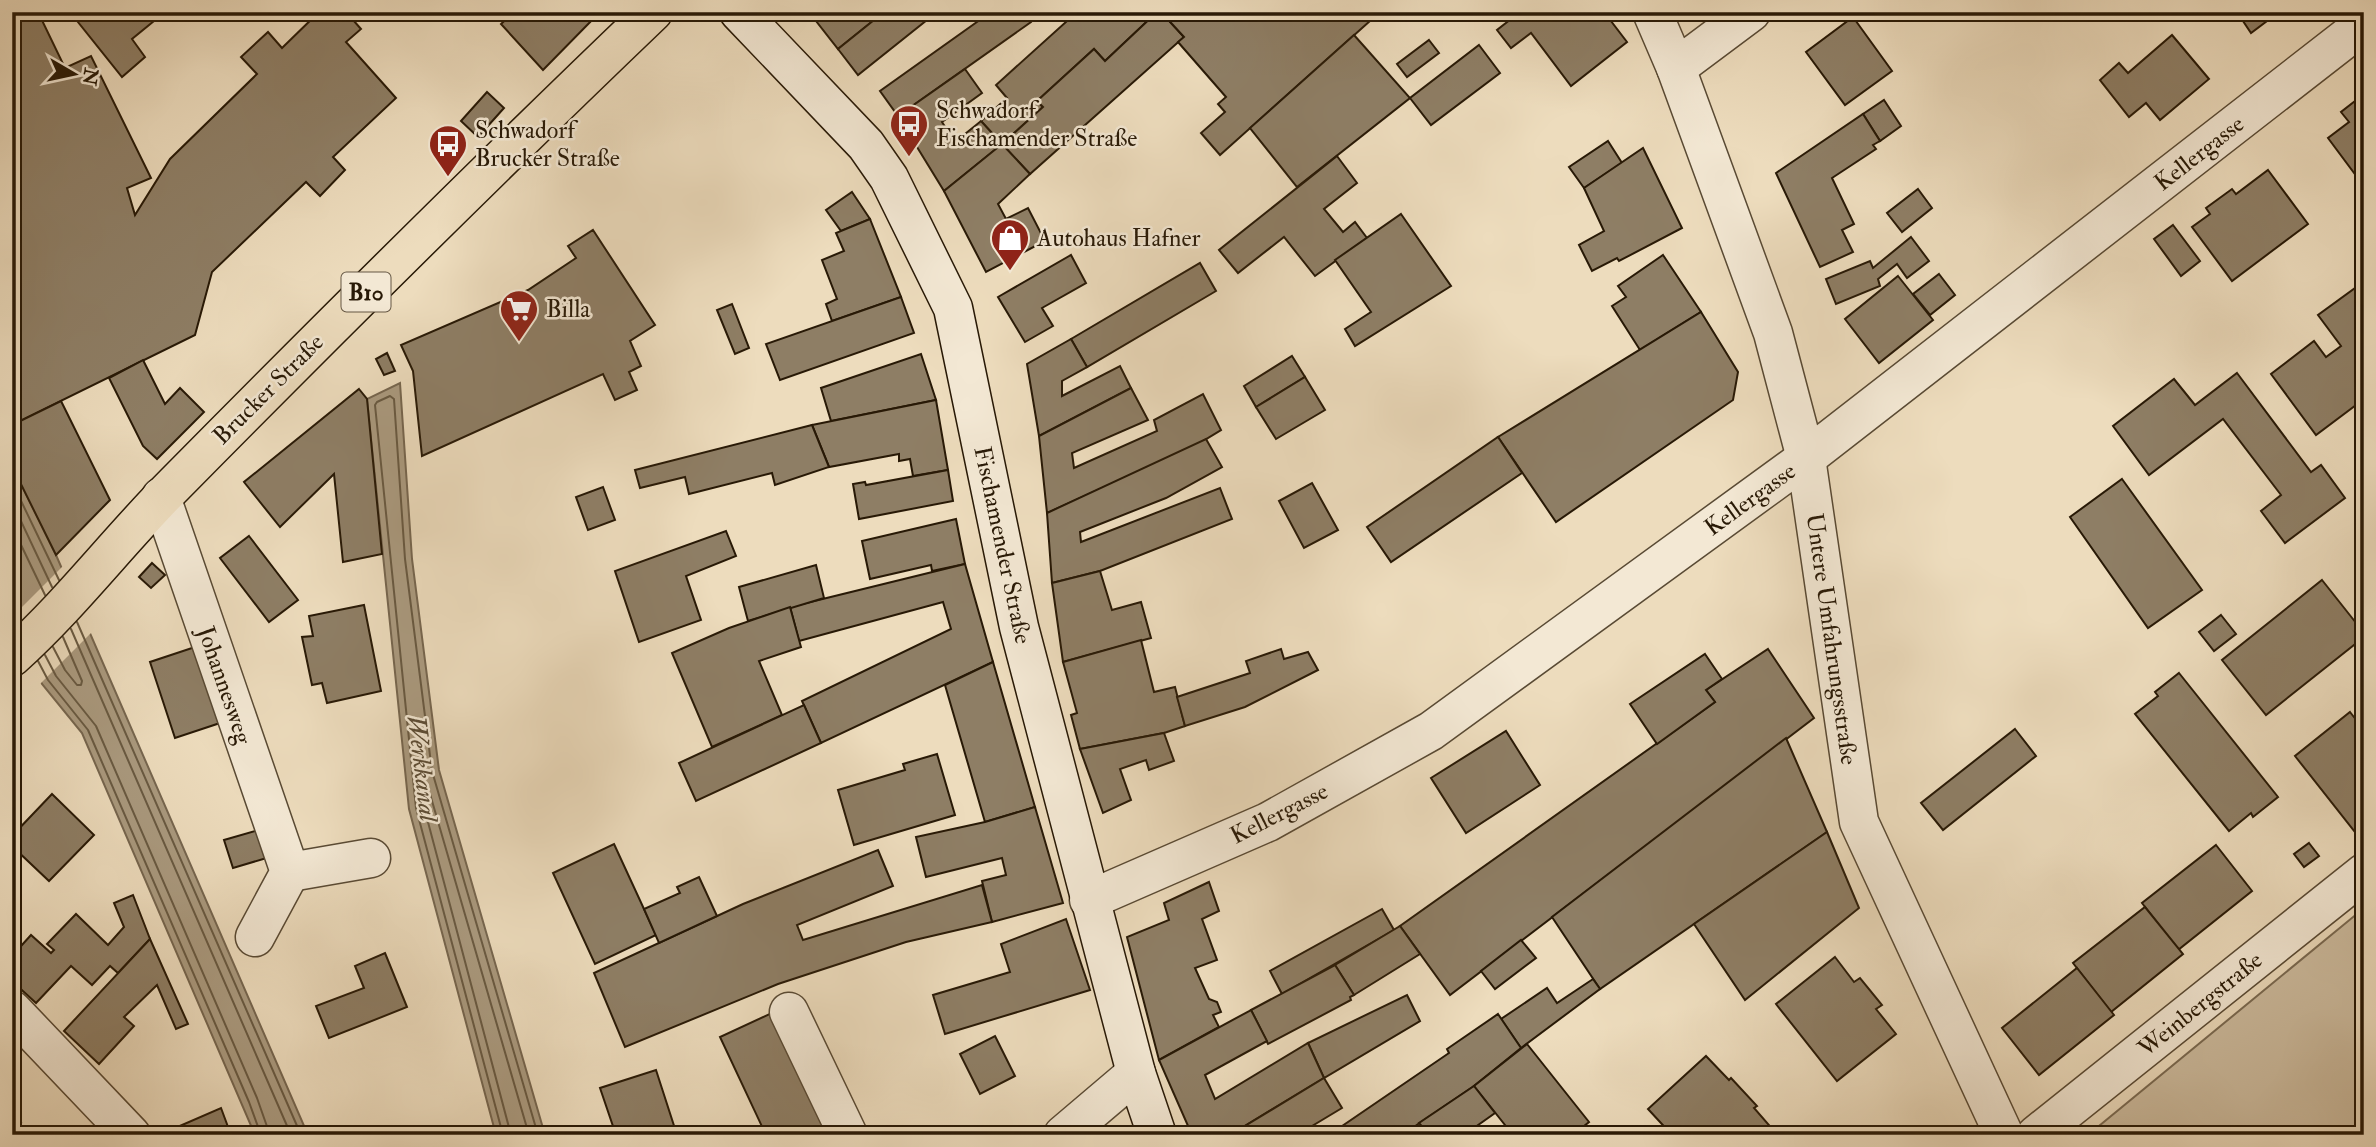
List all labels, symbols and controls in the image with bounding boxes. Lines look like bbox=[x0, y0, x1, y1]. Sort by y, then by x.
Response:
north arrow bbox=[38, 38, 108, 108]
text: N bbox=[76, 65, 103, 88]
place label: Schwadorf Fischamender Straße bbox=[936, 95, 1137, 154]
bus stop icon: Schwadorf Fischamender Straße bbox=[888, 103, 930, 158]
street label: Kellergasse bbox=[2148, 109, 2251, 198]
place label: Schwadorf Brucker Straße bbox=[475, 115, 620, 174]
bus stop icon: Schwadorf Brucker Straße bbox=[427, 123, 469, 178]
shop icon: Autohaus Hafner bbox=[989, 217, 1031, 272]
place label: Autohaus Hafner bbox=[1036, 223, 1200, 254]
road number: B10 bbox=[342, 272, 390, 312]
supermarket icon: Billa bbox=[498, 288, 540, 343]
place label: Billa bbox=[546, 294, 591, 325]
street label: Brucker Straße bbox=[206, 327, 330, 451]
street label: Fischamender Straße bbox=[966, 443, 1039, 647]
street label: Kellergasse bbox=[1698, 456, 1802, 543]
street label: Untere Umfahrungsstraße bbox=[1799, 511, 1864, 767]
street label: Johannesweg bbox=[190, 621, 260, 749]
water label: Werkkanal bbox=[400, 713, 445, 825]
street label: Kellergasse bbox=[1225, 776, 1333, 851]
street label: Weinbergstraße bbox=[2131, 945, 2269, 1065]

